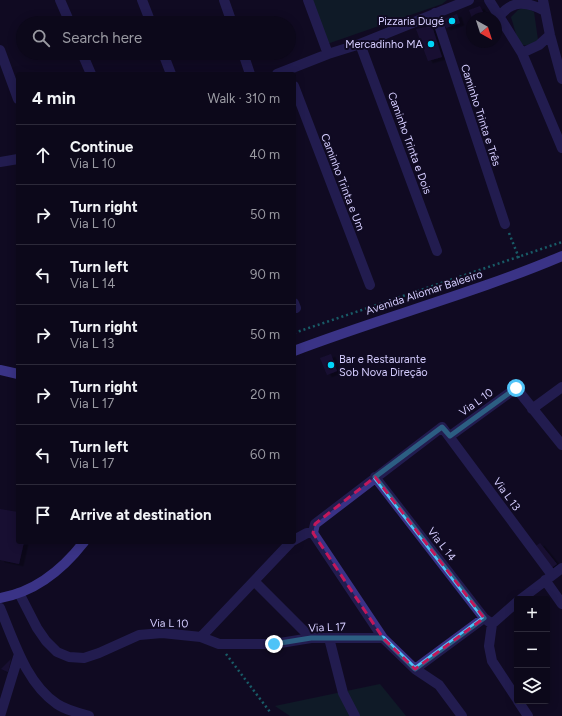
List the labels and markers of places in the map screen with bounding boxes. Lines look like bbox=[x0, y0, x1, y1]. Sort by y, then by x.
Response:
place label: Pizzaria Dugé bbox=[378, 15, 444, 28]
marker: Pizzaria Dugé bbox=[447, 16, 457, 26]
place label: Mercadinho MA bbox=[345, 38, 424, 51]
marker: Mercadinho MA bbox=[426, 39, 436, 49]
place label: Bar e Restaurante Sob Nova Direção bbox=[339, 353, 428, 379]
marker: Bar e Restaurante Sob Nova Direção bbox=[326, 360, 336, 370]

